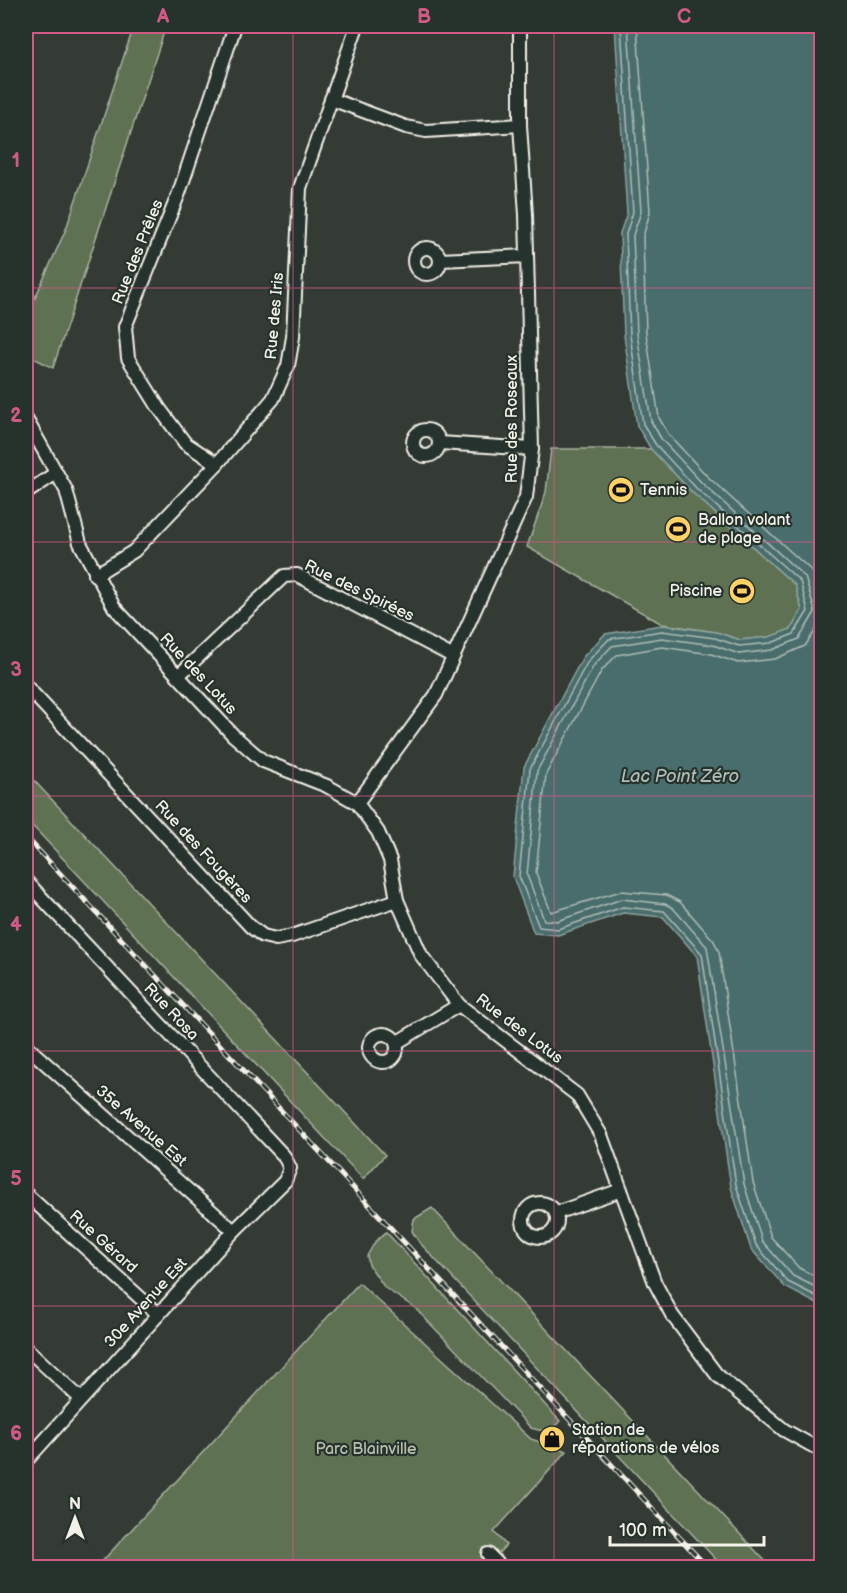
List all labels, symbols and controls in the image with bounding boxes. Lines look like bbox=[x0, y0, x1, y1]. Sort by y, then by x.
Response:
text: A bbox=[156, 5, 170, 29]
text: B bbox=[417, 5, 431, 29]
text: C bbox=[677, 5, 691, 29]
text: 1 bbox=[12, 149, 20, 173]
street label: Rue des Prêles bbox=[108, 197, 168, 307]
street label: Rue des Iris bbox=[262, 272, 288, 360]
street label: Rue des Roseaux bbox=[503, 354, 522, 483]
text: 2 bbox=[10, 404, 22, 428]
sports icon: Tennis bbox=[606, 475, 636, 505]
place label: Tennis bbox=[640, 481, 687, 500]
place label: Ballon volant de plage bbox=[698, 511, 791, 548]
sports icon: Ballon volant de plage bbox=[663, 514, 693, 544]
street label: Rue des Spirées bbox=[301, 556, 417, 626]
sports icon: Piscine bbox=[727, 576, 757, 606]
place label: Piscine bbox=[670, 582, 723, 601]
street label: Rue des Lotus bbox=[155, 629, 241, 719]
text: 3 bbox=[10, 658, 22, 682]
water label: Lac Point Zéro bbox=[621, 766, 739, 787]
street label: Rue des Fougères bbox=[150, 797, 256, 907]
text: 4 bbox=[10, 913, 22, 937]
street label: Rue Rosa bbox=[140, 979, 202, 1045]
street label: Rue des Lotus bbox=[472, 990, 566, 1068]
street label: 35e Avenue Est bbox=[92, 1081, 190, 1171]
text: 5 bbox=[10, 1167, 22, 1191]
street label: Rue Gérard bbox=[65, 1207, 141, 1277]
street label: 30e Avenue Est bbox=[101, 1254, 191, 1352]
place label: Station de réparations de vélos bbox=[572, 1421, 720, 1458]
text: 6 bbox=[10, 1422, 22, 1446]
shop icon: Station de réparations de vélos bbox=[537, 1424, 567, 1454]
park label: Parc Blainville bbox=[316, 1440, 417, 1459]
north arrow bbox=[45, 1488, 105, 1548]
text: N bbox=[69, 1495, 81, 1514]
scale bar bbox=[610, 1509, 764, 1547]
text: 100 m bbox=[619, 1520, 667, 1541]

